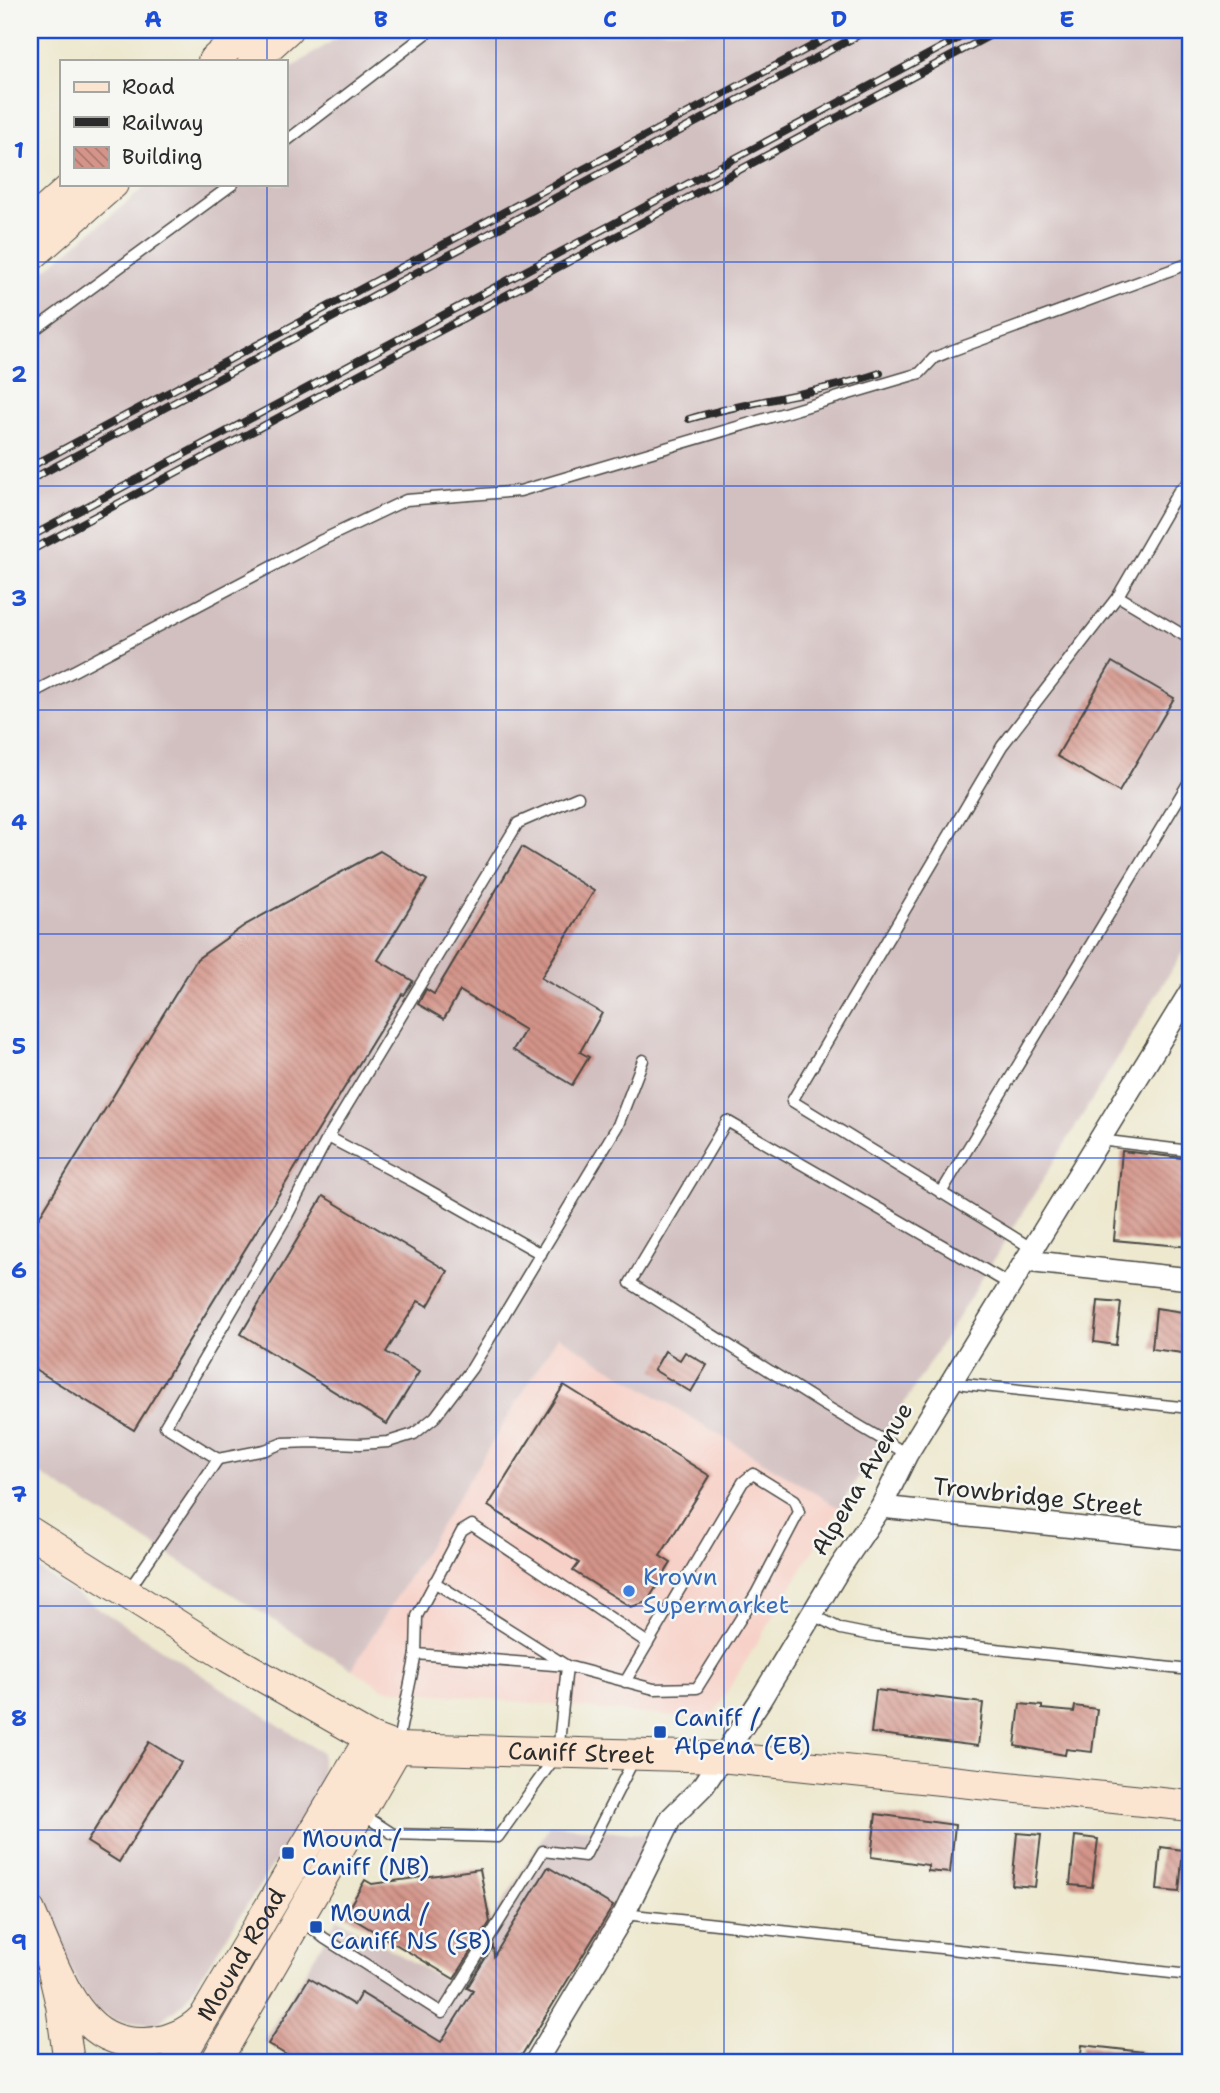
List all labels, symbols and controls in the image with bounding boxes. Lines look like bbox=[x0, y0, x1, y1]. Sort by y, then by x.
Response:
text: A bbox=[144, 4, 162, 34]
text: B bbox=[374, 4, 388, 34]
text: C bbox=[603, 4, 617, 34]
text: D bbox=[831, 4, 847, 34]
text: E bbox=[1059, 4, 1075, 34]
legend bbox=[60, 60, 287, 186]
text: Road bbox=[122, 73, 175, 101]
text: Railway bbox=[122, 109, 204, 137]
text: 1 bbox=[14, 135, 24, 165]
text: Building bbox=[122, 143, 202, 171]
text: 2 bbox=[11, 359, 27, 389]
text: 3 bbox=[11, 583, 27, 613]
text: 4 bbox=[11, 807, 27, 837]
text: 5 bbox=[12, 1031, 26, 1061]
text: 6 bbox=[11, 1255, 27, 1285]
street label: Alpena Avenue bbox=[804, 1396, 920, 1562]
street label: Trowbridge Street bbox=[932, 1470, 1144, 1524]
text: 7 bbox=[11, 1479, 27, 1509]
place label: Krown Supermarket bbox=[643, 1561, 789, 1621]
marker: Krown Supermarket bbox=[621, 1583, 637, 1599]
place label: Caniff / Alpena (EB) bbox=[674, 1702, 811, 1762]
text: 8 bbox=[11, 1703, 27, 1733]
marker: Caniff / Alpena (EB) bbox=[652, 1724, 668, 1740]
street label: Caniff Street bbox=[508, 1735, 655, 1771]
place label: Mound / Caniff (NB) bbox=[302, 1823, 429, 1883]
marker: Mound / Caniff (NB) bbox=[280, 1845, 296, 1861]
street label: Mound Road bbox=[189, 1882, 293, 2027]
place label: Mound / Caniff NS (SB) bbox=[330, 1897, 491, 1957]
marker: Mound / Caniff NS (SB) bbox=[308, 1919, 324, 1935]
text: 9 bbox=[11, 1927, 27, 1957]

